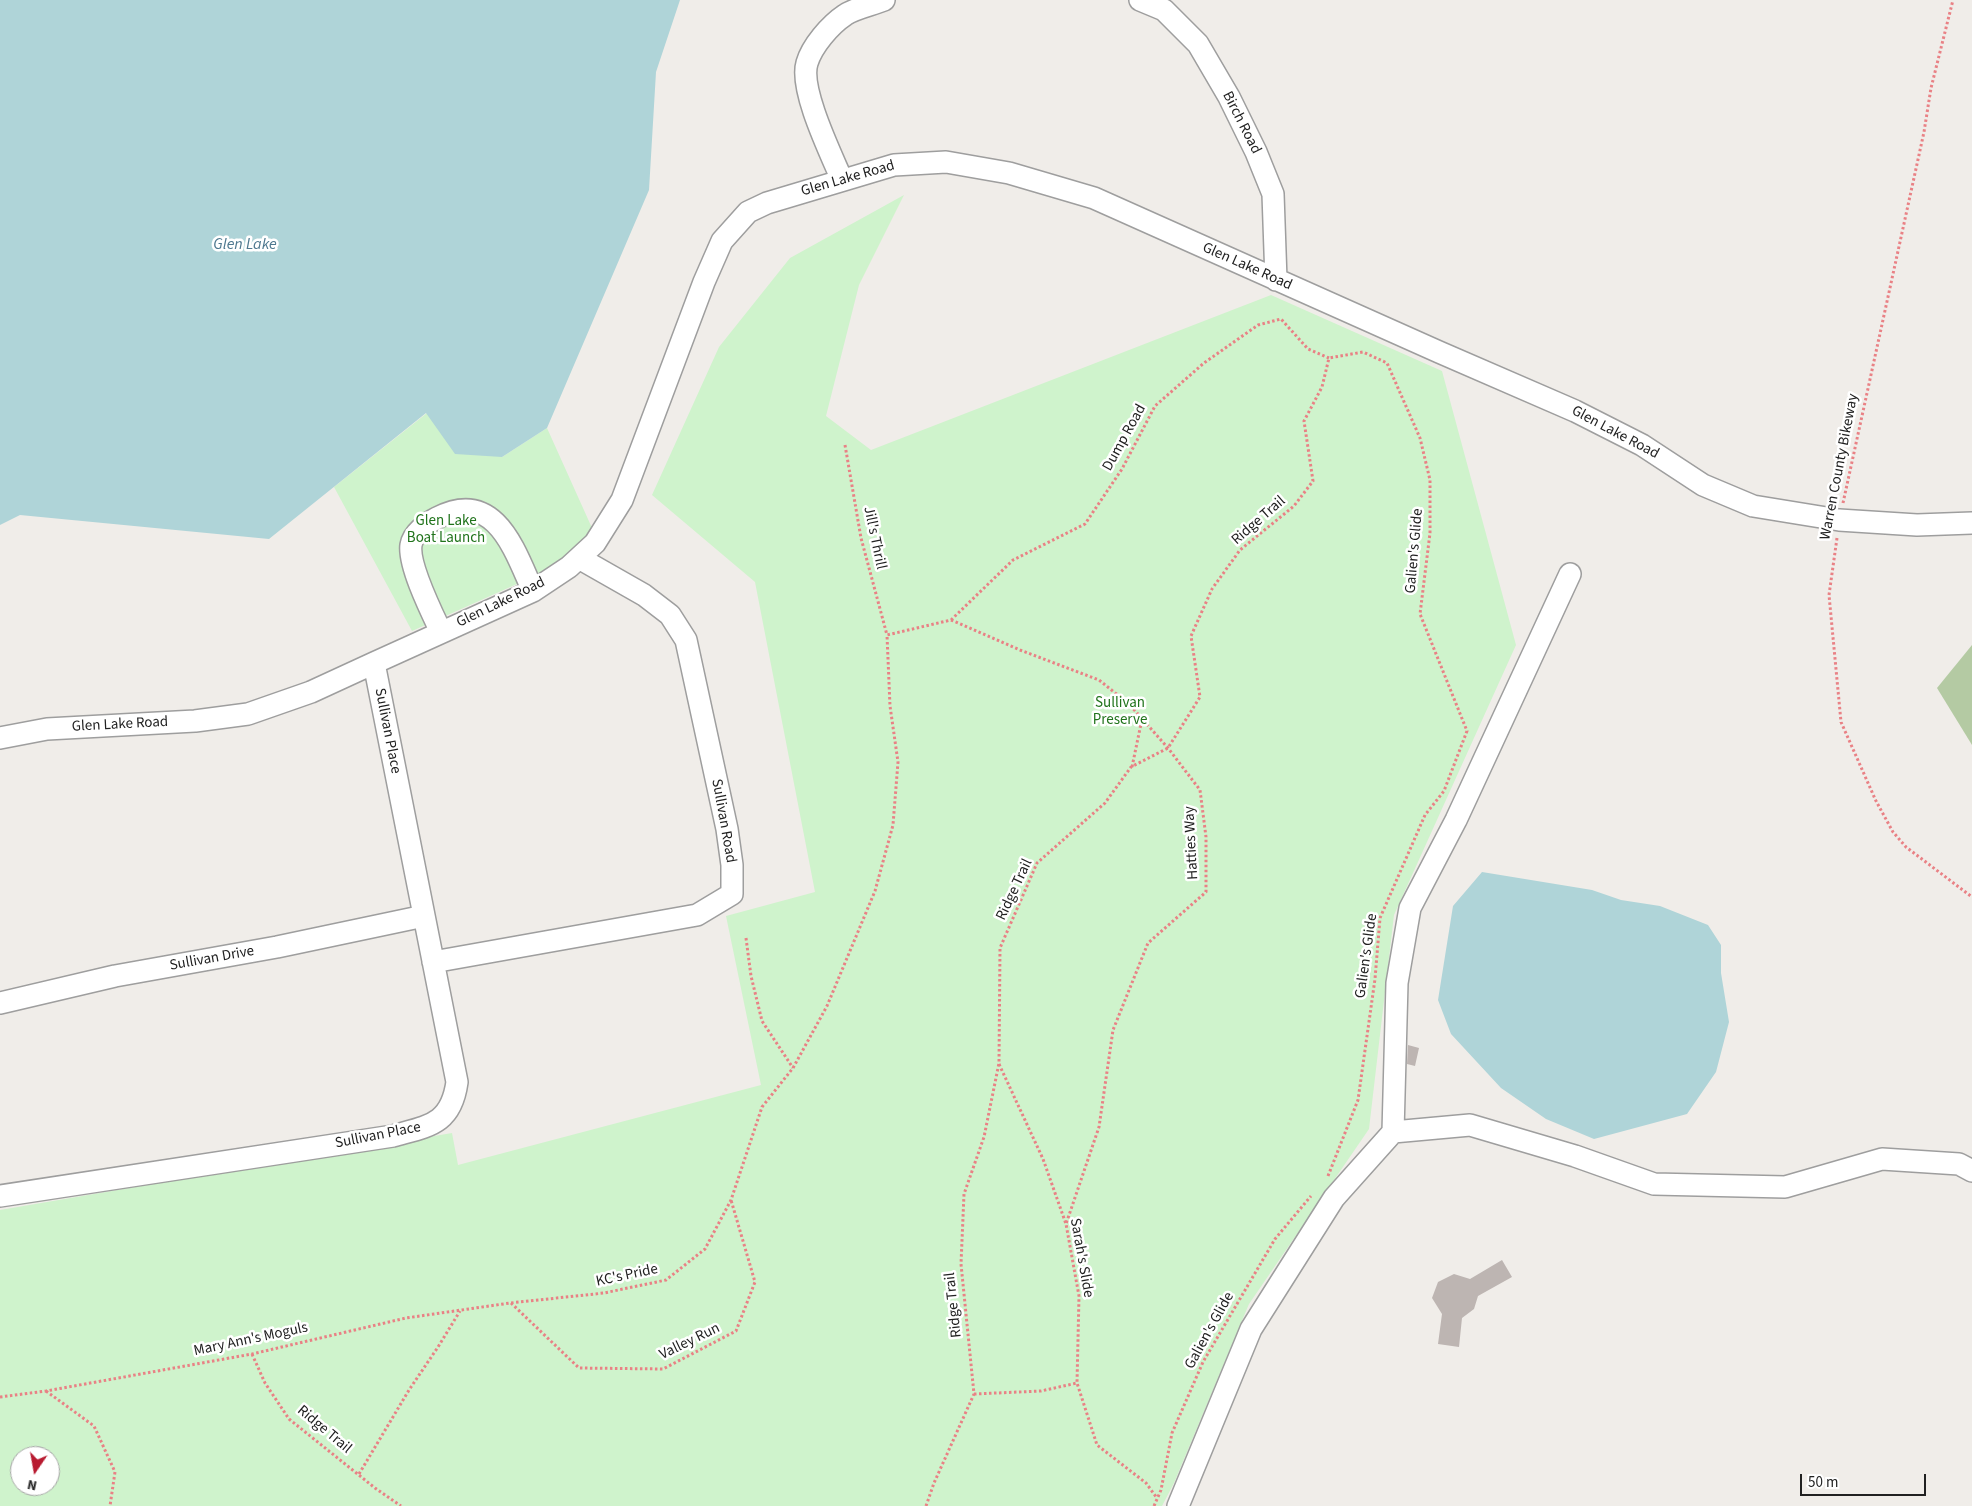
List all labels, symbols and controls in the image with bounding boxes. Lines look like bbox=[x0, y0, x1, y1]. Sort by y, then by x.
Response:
street label: Birch Road bbox=[1218, 89, 1264, 157]
street label: Glen Lake Road bbox=[799, 157, 897, 201]
water label: Glen Lake bbox=[213, 235, 277, 255]
street label: Glen Lake Road bbox=[1199, 239, 1295, 295]
street label: Warren County Bikeway bbox=[1817, 392, 1863, 542]
street label: Dump Road bbox=[1099, 402, 1151, 474]
street label: Glen Lake Road bbox=[1568, 402, 1662, 464]
street label: Ridge Trail bbox=[1228, 493, 1290, 549]
street label: Jill's Thrill bbox=[859, 505, 889, 571]
street label: Galien's Glide bbox=[1402, 508, 1428, 594]
park label: Glen Lake Boat Launch bbox=[407, 513, 485, 548]
street label: Glen Lake Road bbox=[454, 574, 548, 632]
street label: Sullivan Place bbox=[370, 687, 404, 775]
park label: Sullivan Preserve bbox=[1093, 695, 1147, 730]
street label: Glen Lake Road bbox=[71, 713, 169, 737]
street label: Sullivan Road bbox=[707, 777, 739, 865]
street label: Hatties Way bbox=[1181, 806, 1203, 880]
street label: Ridge Trail bbox=[993, 856, 1037, 924]
street label: Galien's Glide bbox=[1352, 913, 1382, 999]
street label: Sullivan Drive bbox=[168, 943, 256, 975]
street label: Sullivan Place bbox=[334, 1119, 422, 1153]
street label: Sarah's Slide bbox=[1065, 1217, 1097, 1299]
street label: KC's Pride bbox=[594, 1261, 660, 1291]
street label: Ridge Trail bbox=[942, 1271, 966, 1339]
street label: Galien's Glide bbox=[1181, 1289, 1239, 1373]
street label: Mary Ann's Moguls bbox=[192, 1319, 310, 1361]
street label: Valley Run bbox=[657, 1320, 723, 1364]
street label: Ridge Trail bbox=[293, 1402, 355, 1458]
north arrow bbox=[10, 1446, 60, 1496]
scale bar bbox=[1802, 1464, 1928, 1496]
text: 50 m bbox=[1808, 1472, 1838, 1493]
text: N bbox=[25, 1474, 39, 1495]

